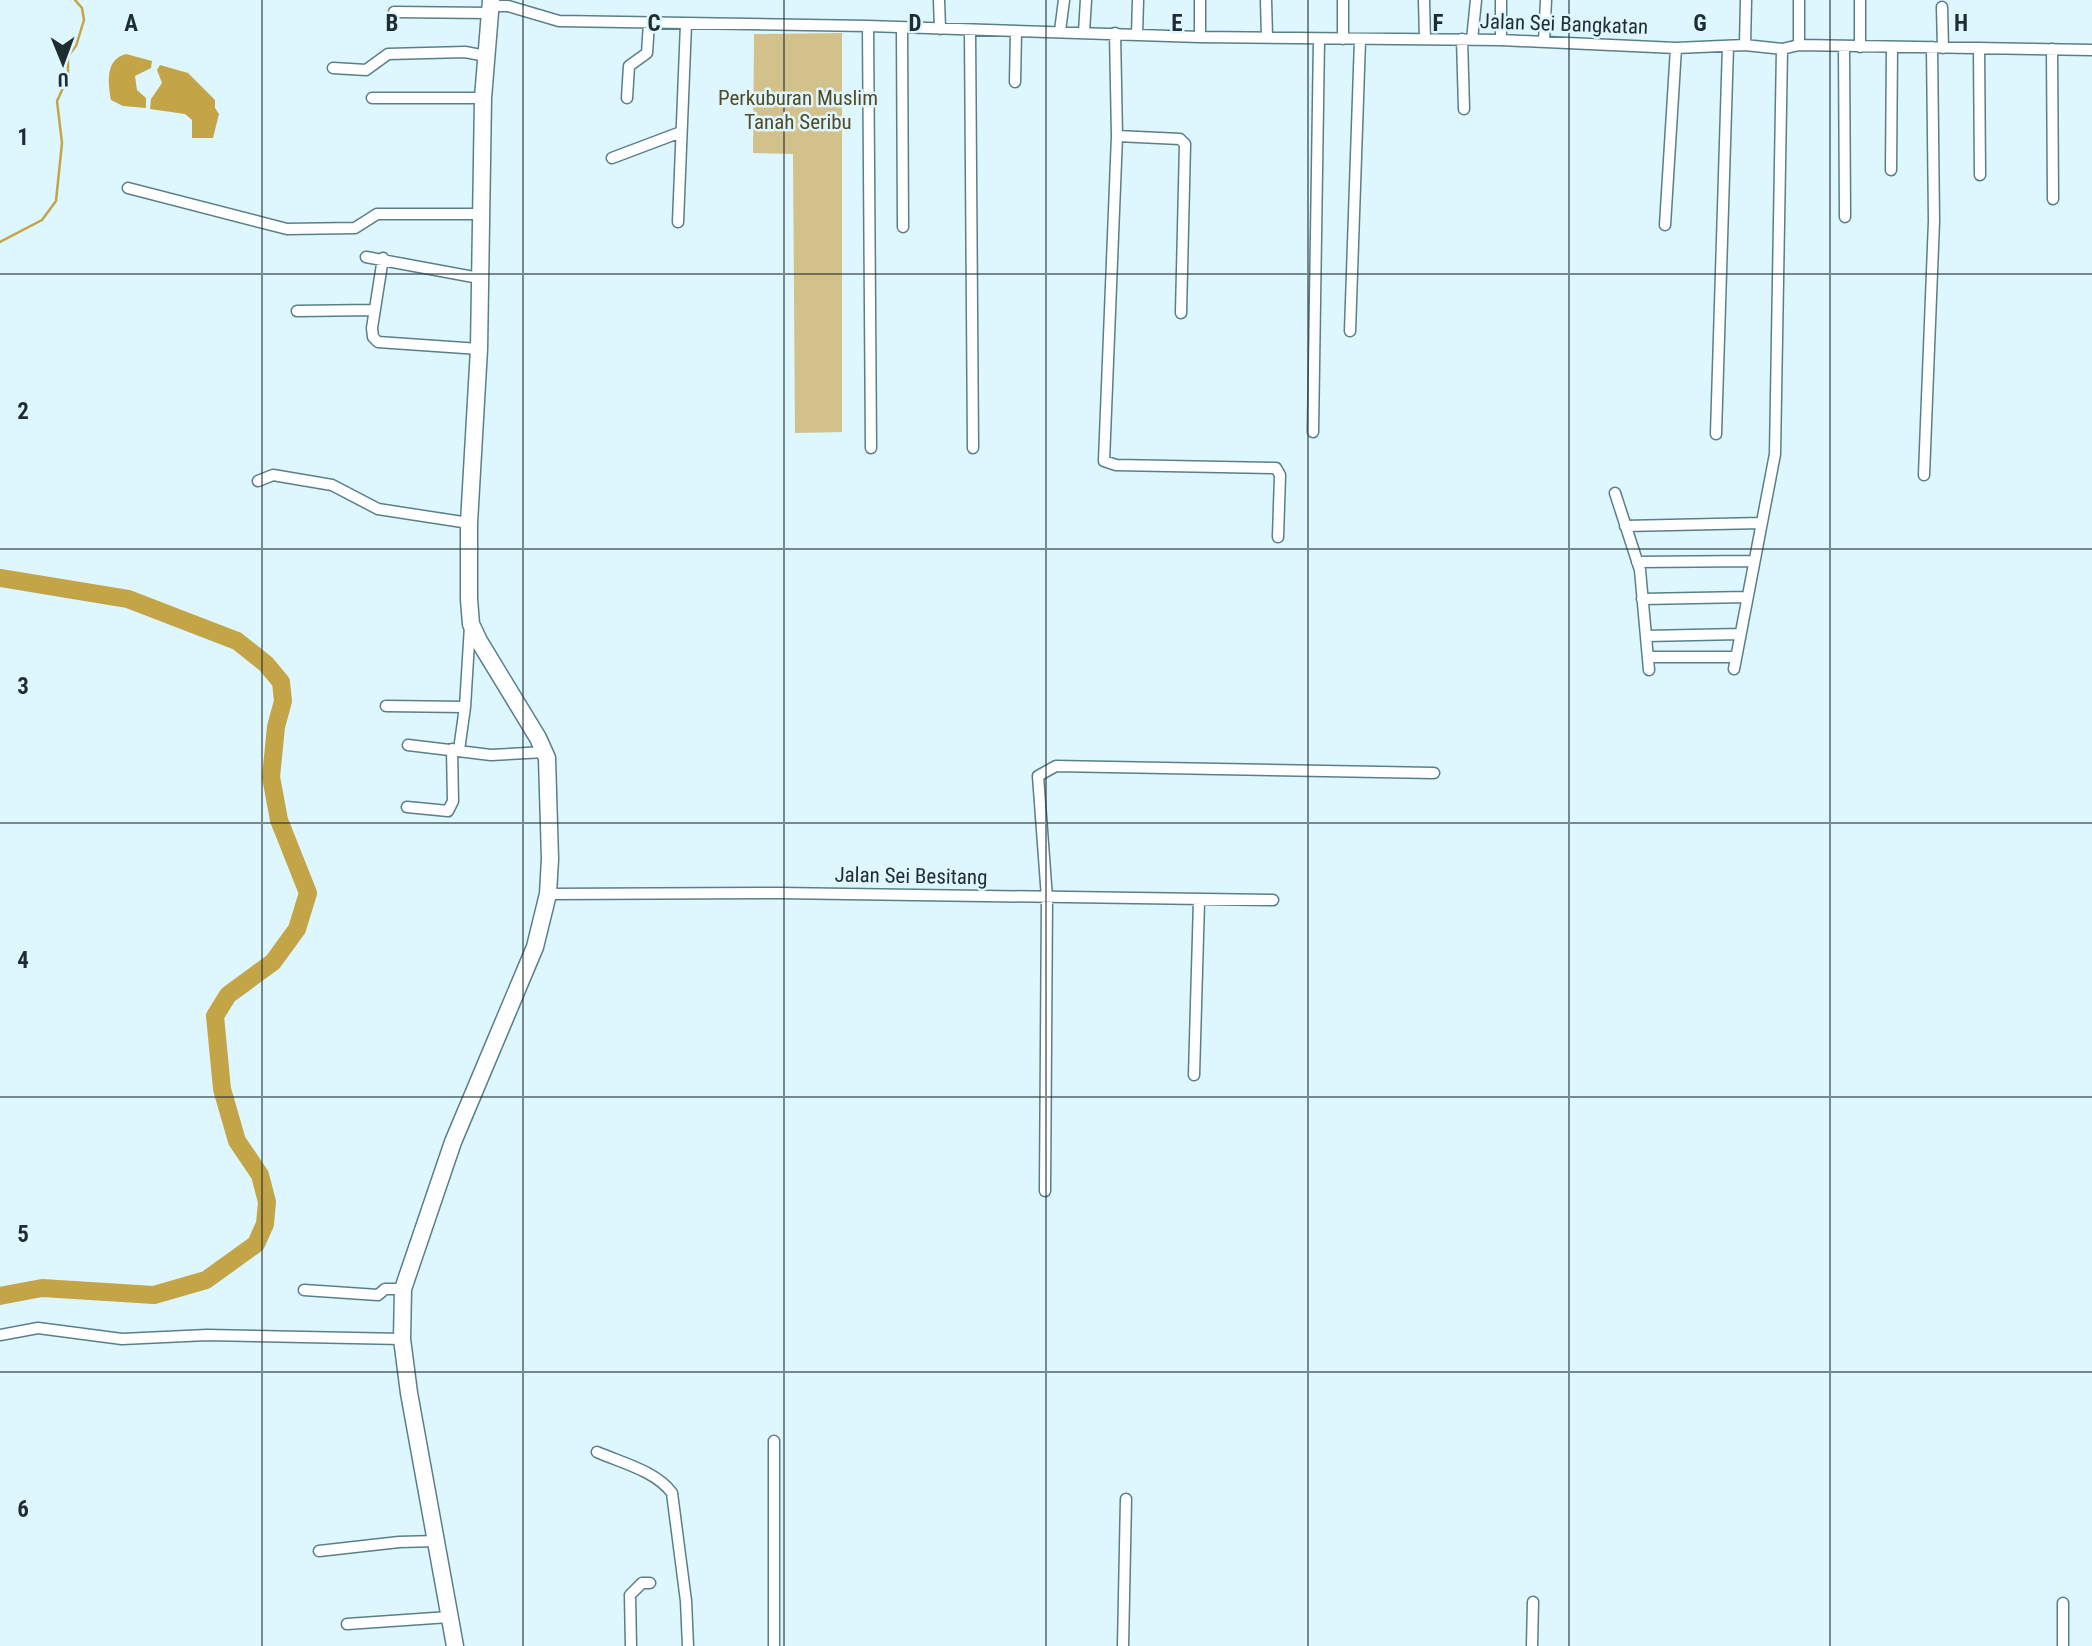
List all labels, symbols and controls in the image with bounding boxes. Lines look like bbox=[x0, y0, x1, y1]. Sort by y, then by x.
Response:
street label: Jalan Sei Bangkatan bbox=[1479, 9, 1649, 39]
text: A bbox=[124, 10, 138, 37]
text: B bbox=[386, 10, 398, 37]
text: C bbox=[647, 10, 661, 37]
text: D bbox=[909, 10, 922, 37]
text: E bbox=[1171, 10, 1183, 37]
text: F bbox=[1433, 10, 1444, 37]
text: G bbox=[1693, 10, 1707, 37]
text: H bbox=[1954, 10, 1968, 37]
north arrow bbox=[28, 28, 98, 98]
text: U bbox=[58, 68, 69, 91]
park label: Perkuburan Muslim Tanah Seribu bbox=[718, 86, 878, 134]
text: 1 bbox=[17, 124, 29, 151]
text: 2 bbox=[17, 398, 29, 425]
text: 3 bbox=[17, 673, 29, 700]
street label: Jalan Sei Besitang bbox=[834, 863, 988, 889]
text: 4 bbox=[17, 947, 29, 974]
text: 5 bbox=[17, 1221, 29, 1248]
text: 6 bbox=[17, 1496, 29, 1523]

